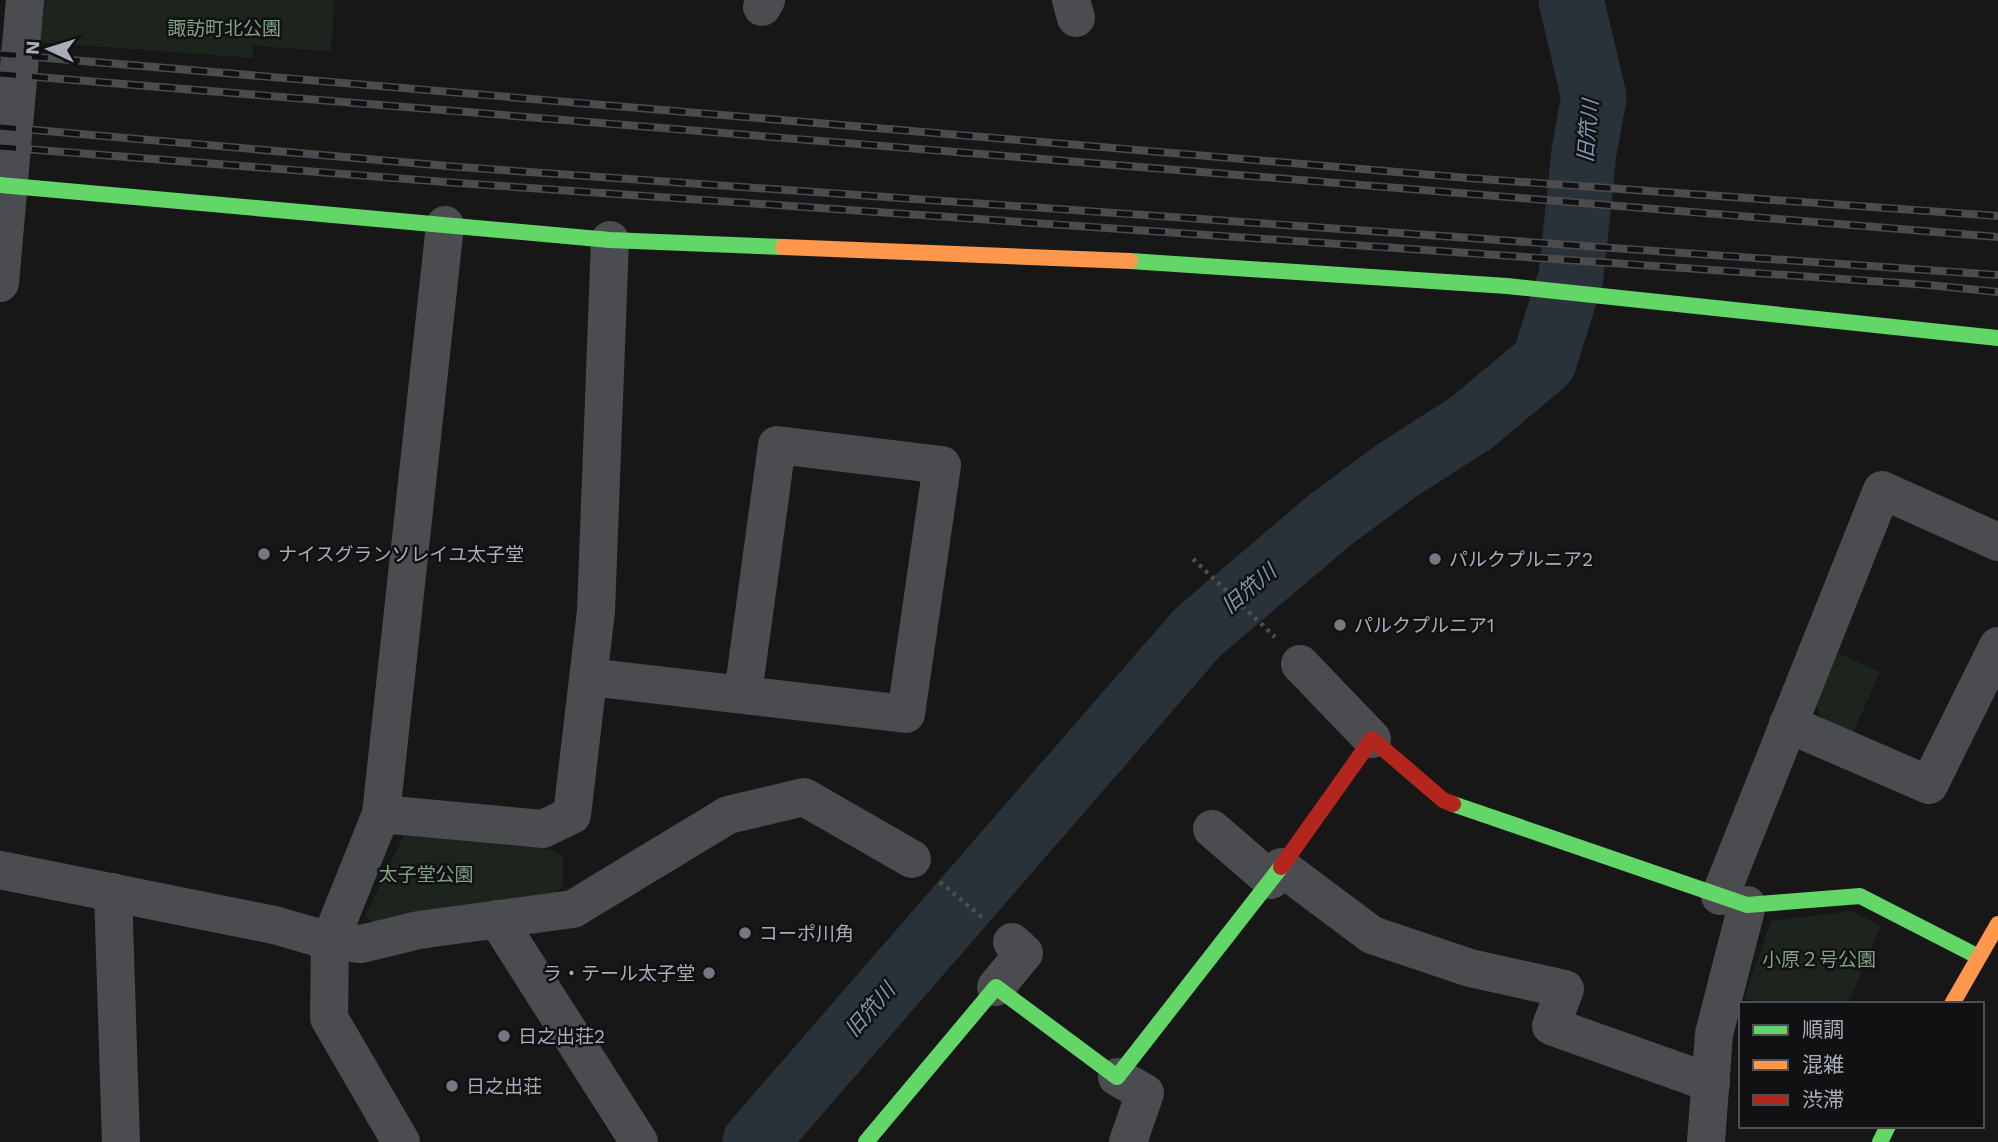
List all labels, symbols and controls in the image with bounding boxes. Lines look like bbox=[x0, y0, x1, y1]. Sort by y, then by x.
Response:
north arrow bbox=[14, 14, 84, 84]
park label: 諏訪町北公園 bbox=[167, 17, 281, 40]
text: N bbox=[21, 40, 45, 56]
water label: 旧笊川 bbox=[1572, 96, 1603, 163]
place label: ナイスグランソレイユ太子堂 bbox=[278, 543, 524, 566]
marker: ナイスグランソレイユ太子堂 bbox=[256, 546, 272, 562]
place label: パルクプルニア2 bbox=[1449, 548, 1593, 571]
marker: パルクプルニア2 bbox=[1427, 551, 1443, 567]
water label: 旧笊川 bbox=[1217, 558, 1282, 618]
place label: パルクプルニア1 bbox=[1354, 614, 1494, 637]
marker: パルクプルニア1 bbox=[1332, 617, 1348, 633]
park label: 太子堂公園 bbox=[378, 863, 474, 886]
place label: コーポ川角 bbox=[759, 922, 854, 945]
marker: コーポ川角 bbox=[737, 925, 753, 941]
park label: 小原２号公園 bbox=[1762, 948, 1876, 971]
place label: ラ・テール太子堂 bbox=[543, 962, 695, 985]
marker: ラ・テール太子堂 bbox=[701, 965, 717, 981]
water label: 旧笊川 bbox=[840, 976, 901, 1042]
legend bbox=[1739, 1002, 1984, 1128]
text: 順調 bbox=[1802, 1017, 1844, 1042]
place label: 日之出荘2 bbox=[518, 1025, 605, 1048]
marker: 日之出荘2 bbox=[496, 1028, 512, 1044]
text: 混雑 bbox=[1802, 1052, 1844, 1077]
place label: 日之出荘 bbox=[466, 1075, 542, 1098]
marker: 日之出荘 bbox=[444, 1078, 460, 1094]
text: 渋滞 bbox=[1802, 1087, 1844, 1112]

